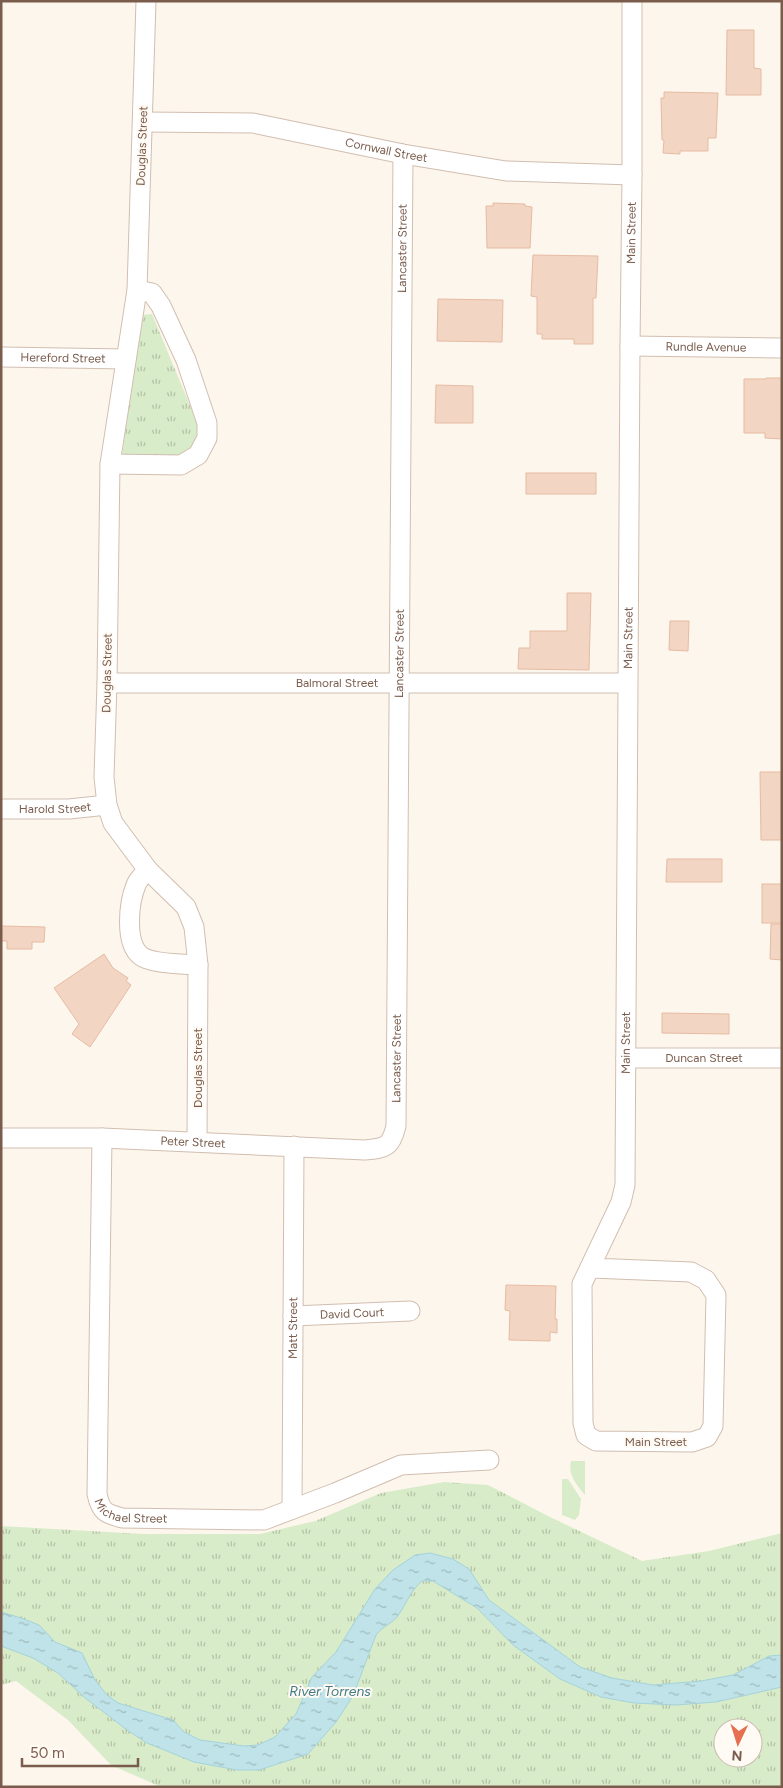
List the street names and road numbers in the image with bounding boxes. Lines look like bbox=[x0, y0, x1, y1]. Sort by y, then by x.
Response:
street label: Douglas Street bbox=[134, 105, 150, 186]
street label: Cornwall Street bbox=[344, 135, 429, 165]
street label: Main Street bbox=[624, 201, 639, 264]
street label: Lancaster Street bbox=[395, 203, 410, 293]
street label: Rundle Avenue bbox=[666, 339, 747, 355]
street label: Hereford Street bbox=[20, 350, 106, 366]
street label: Main Street bbox=[621, 606, 635, 669]
street label: Lancaster Street bbox=[392, 608, 407, 698]
street label: Douglas Street bbox=[99, 632, 115, 713]
street label: Balmoral Street bbox=[296, 676, 379, 690]
street label: Harold Street bbox=[19, 800, 92, 816]
street label: Main Street bbox=[619, 1011, 633, 1074]
street label: Lancaster Street bbox=[389, 1013, 404, 1103]
street label: Douglas Street bbox=[191, 1028, 205, 1108]
street label: Duncan Street bbox=[665, 1051, 743, 1065]
street label: Peter Street bbox=[160, 1134, 226, 1151]
street label: Matt Street bbox=[286, 1297, 300, 1359]
street label: David Court bbox=[320, 1305, 385, 1322]
street label: Main Street bbox=[625, 1435, 688, 1449]
street label: Michael Street bbox=[91, 1496, 168, 1526]

